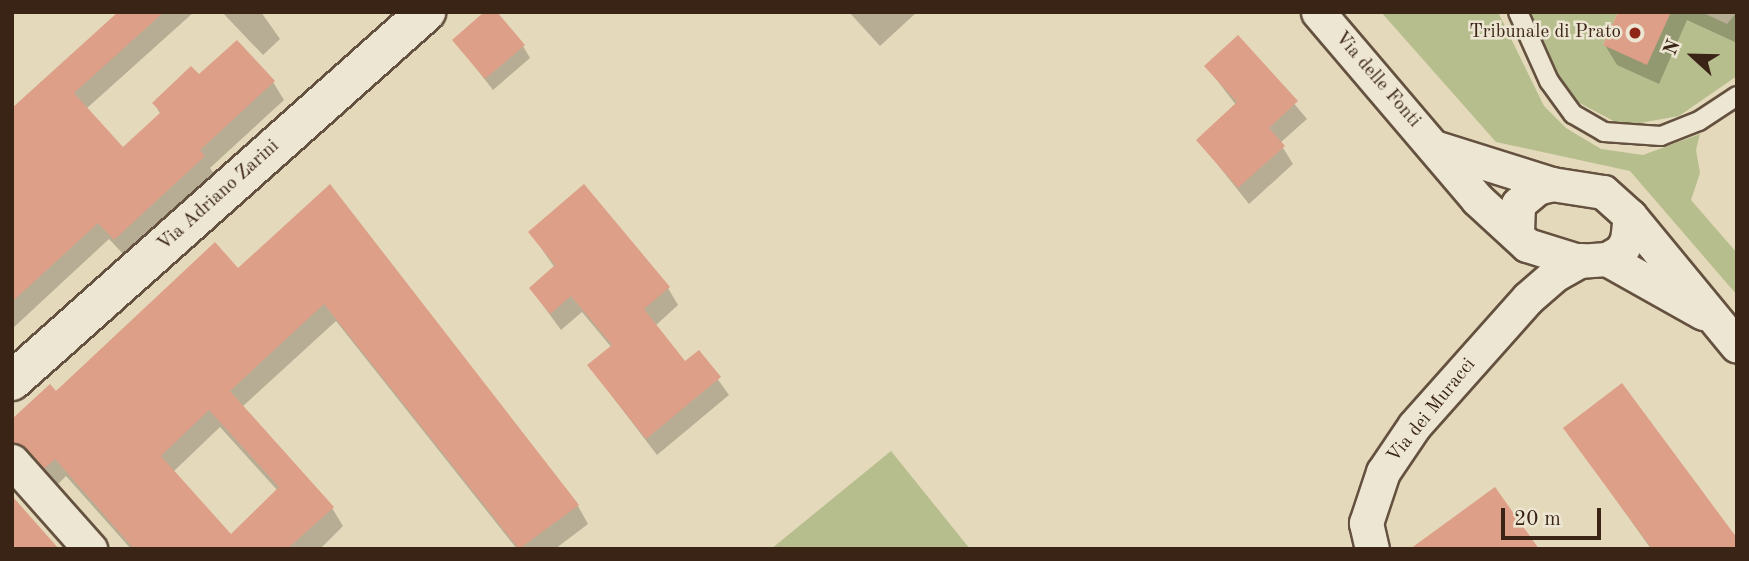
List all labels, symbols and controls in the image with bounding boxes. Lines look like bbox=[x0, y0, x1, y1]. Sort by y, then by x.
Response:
north arrow bbox=[1658, 21, 1728, 91]
place label: Tribunale di Prato bbox=[1469, 22, 1621, 44]
marker: Tribunale di Prato bbox=[1627, 25, 1643, 41]
street label: Via delle Fonti bbox=[1329, 27, 1425, 133]
text: N bbox=[1662, 38, 1685, 58]
street label: Via Adriano Zarini bbox=[154, 136, 284, 256]
street label: Via dei Muracci bbox=[1383, 354, 1481, 468]
scale bar bbox=[1504, 494, 1604, 538]
text: 20 m bbox=[1514, 509, 1561, 530]

